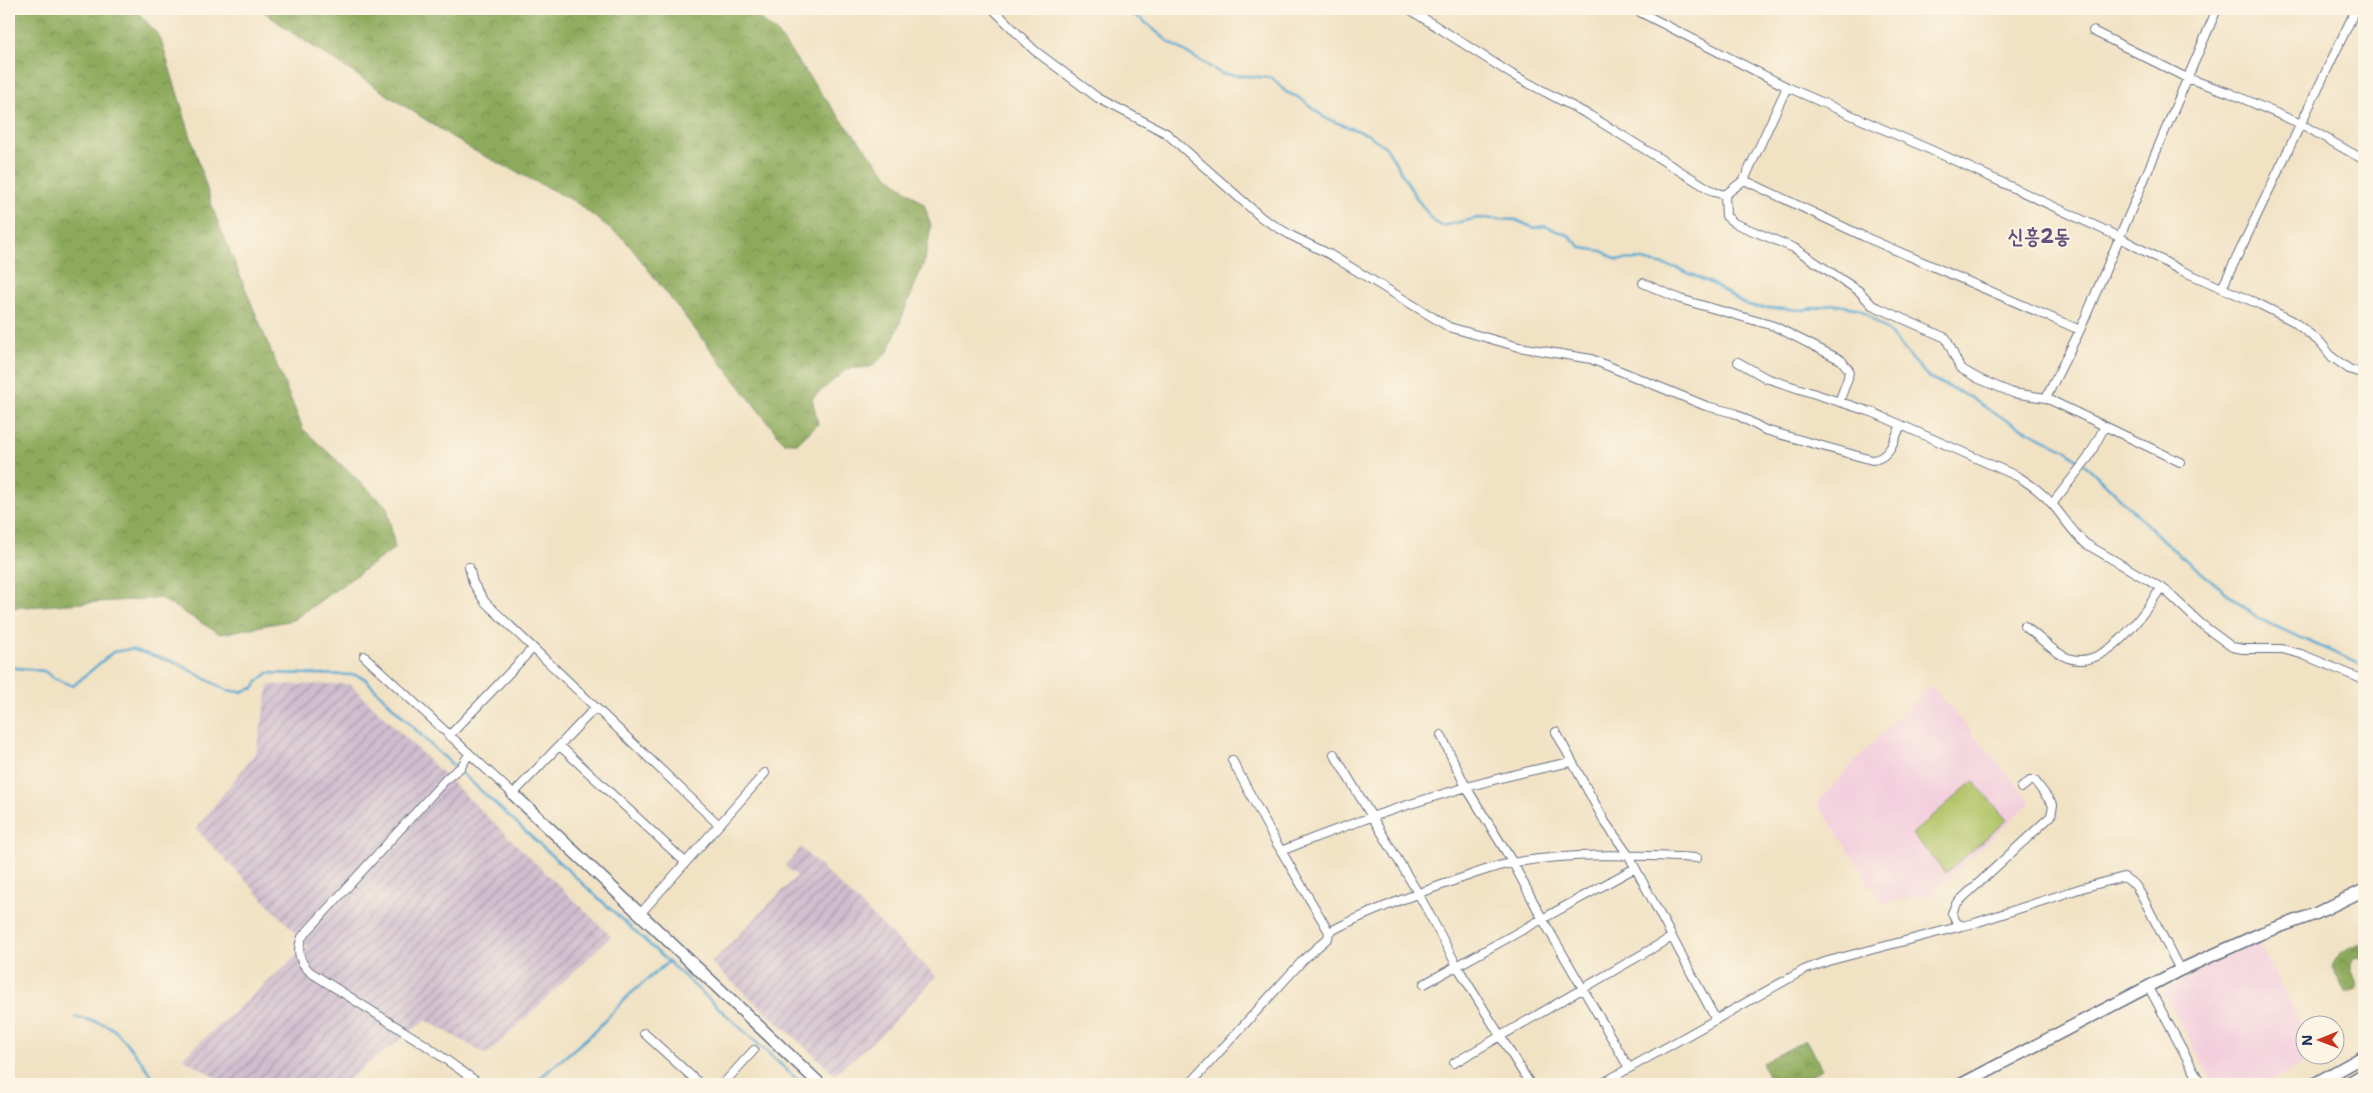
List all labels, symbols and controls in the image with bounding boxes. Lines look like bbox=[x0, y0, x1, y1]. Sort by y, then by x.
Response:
district label: 신흥2동 bbox=[2008, 223, 2070, 249]
north arrow bbox=[2296, 1016, 2346, 1066]
text: N bbox=[2298, 1035, 2316, 1046]

